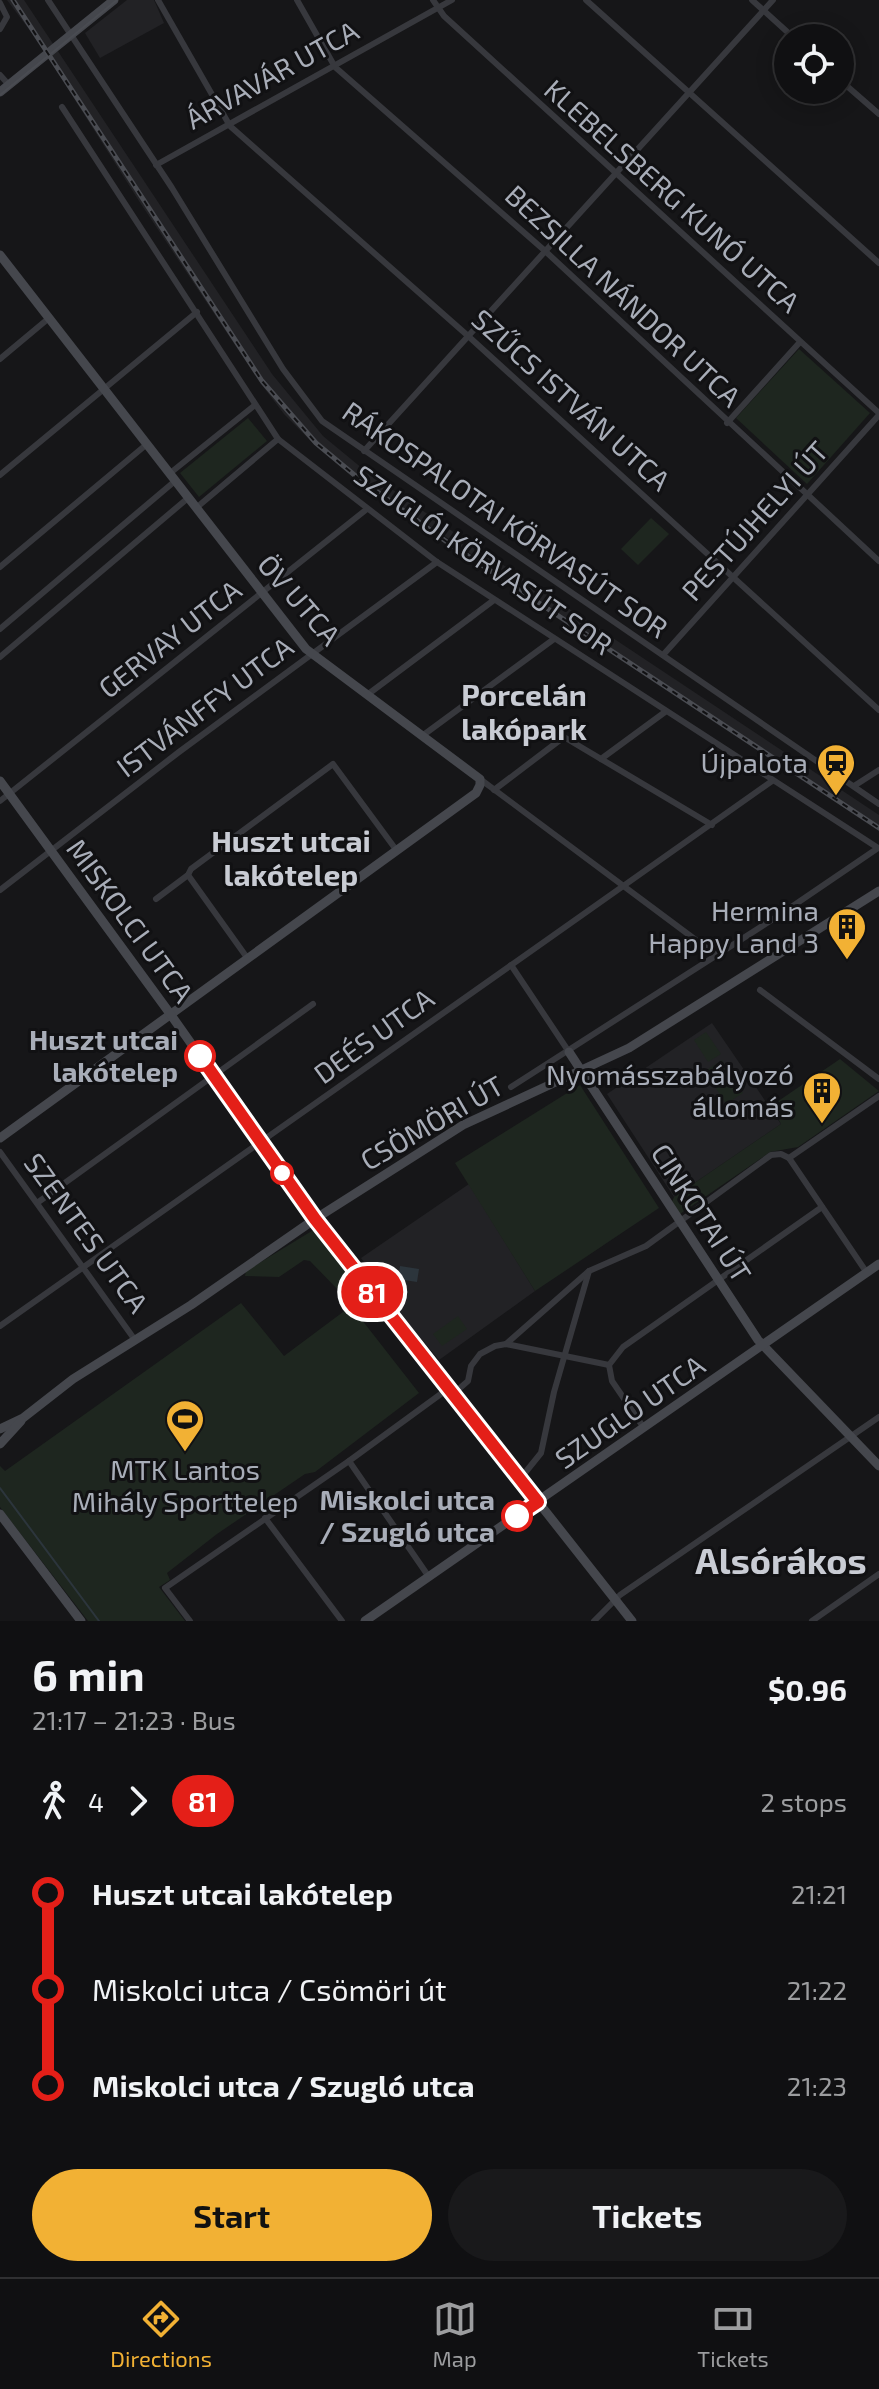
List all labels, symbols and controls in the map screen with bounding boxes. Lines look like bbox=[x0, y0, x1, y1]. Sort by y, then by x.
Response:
street label: ÁRVAVÁR UTCA bbox=[179, 12, 364, 136]
map controls bbox=[774, 24, 854, 104]
button: locate bbox=[774, 24, 854, 104]
street label: KLEBELSBERG KUNÓ UTCA bbox=[538, 72, 808, 319]
street label: BEZSILLA NÁNDOR UTCA bbox=[499, 177, 749, 414]
street label: SZŰCS ISTVÁN UTCA bbox=[466, 301, 678, 498]
street label: RÁKOSPALOTAI KÖRVASÚT SOR bbox=[336, 394, 675, 645]
street label: PESTÚJHELYI ÚT bbox=[674, 434, 835, 607]
street label: SZUGLÓI KÖRVASÚT SOR bbox=[348, 457, 619, 661]
street label: ÖV UTCA bbox=[251, 547, 349, 652]
street label: GERVAY UTCA bbox=[91, 572, 248, 704]
street label: ISTVÁNFFY UTCA bbox=[109, 628, 300, 784]
district label: Porcelán lakópark bbox=[461, 676, 587, 746]
station icon: Újpalota bbox=[815, 742, 857, 797]
place label: Újpalota bbox=[701, 745, 808, 779]
district label: Huszt utcai lakótelep bbox=[211, 822, 371, 892]
street label: MISKOLCI UTCA bbox=[60, 832, 202, 1009]
place label: Hermina Happy Land 3 bbox=[648, 893, 819, 959]
building icon: Hermina Happy Land 3 bbox=[826, 906, 868, 961]
street label: DEÉS UTCA bbox=[307, 980, 440, 1090]
place label: Huszt utcai lakótelep bbox=[29, 1022, 178, 1088]
marker: Huszt utcai lakótelep bbox=[185, 1041, 215, 1071]
place label: Nyomásszabályozó állomás bbox=[546, 1057, 794, 1123]
street label: CSÖMÖRI ÚT bbox=[354, 1068, 509, 1177]
building icon: Nyomásszabályozó állomás bbox=[801, 1070, 843, 1125]
street label: CINKOTAI ÚT bbox=[645, 1137, 759, 1288]
street label: SZENTES UTCA bbox=[18, 1146, 156, 1319]
unlabelled marker bbox=[271, 1162, 293, 1184]
line badge: 81 bbox=[336, 1266, 408, 1318]
text: 81 bbox=[357, 1275, 387, 1309]
street label: SZUGLÓ UTCA bbox=[548, 1347, 711, 1475]
sports icon: MTK Lantos Mihály Sporttelep bbox=[164, 1398, 206, 1453]
place label: MTK Lantos Mihály Sporttelep bbox=[72, 1452, 298, 1518]
place label: Miskolci utca / Szugló utca bbox=[319, 1482, 495, 1548]
marker: Miskolci utca / Szugló utca bbox=[502, 1501, 532, 1531]
district label: Alsórákos bbox=[695, 1538, 867, 1581]
text: 6 min bbox=[32, 1647, 145, 1700]
text: $0.96 bbox=[768, 1671, 847, 1707]
text: 21:17 – 21:23 · Bus bbox=[32, 1704, 236, 1735]
icon: walk bbox=[32, 1779, 76, 1823]
icon: forward bbox=[116, 1779, 160, 1823]
text: 81 bbox=[188, 1784, 218, 1818]
text: 4 bbox=[88, 1786, 104, 1817]
text: 2 stops bbox=[760, 1786, 847, 1817]
text: Huszt utcai lakótelep bbox=[92, 1875, 393, 1911]
text: 21:21 bbox=[791, 1878, 847, 1909]
text: Miskolci utca / Csömöri út bbox=[92, 1971, 447, 2007]
text: 21:22 bbox=[787, 1974, 847, 2005]
text: Miskolci utca / Szugló utca bbox=[92, 2067, 475, 2103]
text: 21:23 bbox=[787, 2070, 847, 2101]
button: Start bbox=[32, 2169, 432, 2261]
button: Tickets bbox=[448, 2169, 847, 2261]
tab: Directions bbox=[110, 2297, 212, 2371]
tab: Map bbox=[433, 2297, 477, 2371]
tab: Tickets bbox=[697, 2297, 769, 2371]

